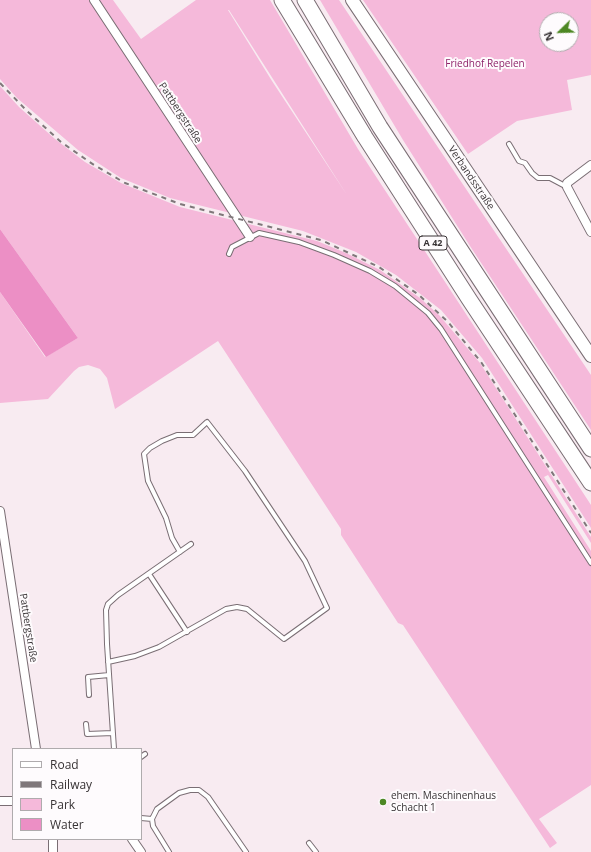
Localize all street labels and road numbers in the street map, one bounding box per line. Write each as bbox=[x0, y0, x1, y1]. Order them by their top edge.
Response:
street label: Pattbergstraße bbox=[156, 80, 204, 146]
street label: Verbandsstraße bbox=[445, 144, 497, 212]
road number: A 42 bbox=[419, 236, 447, 250]
street label: Pattbergstraße bbox=[17, 593, 39, 663]

